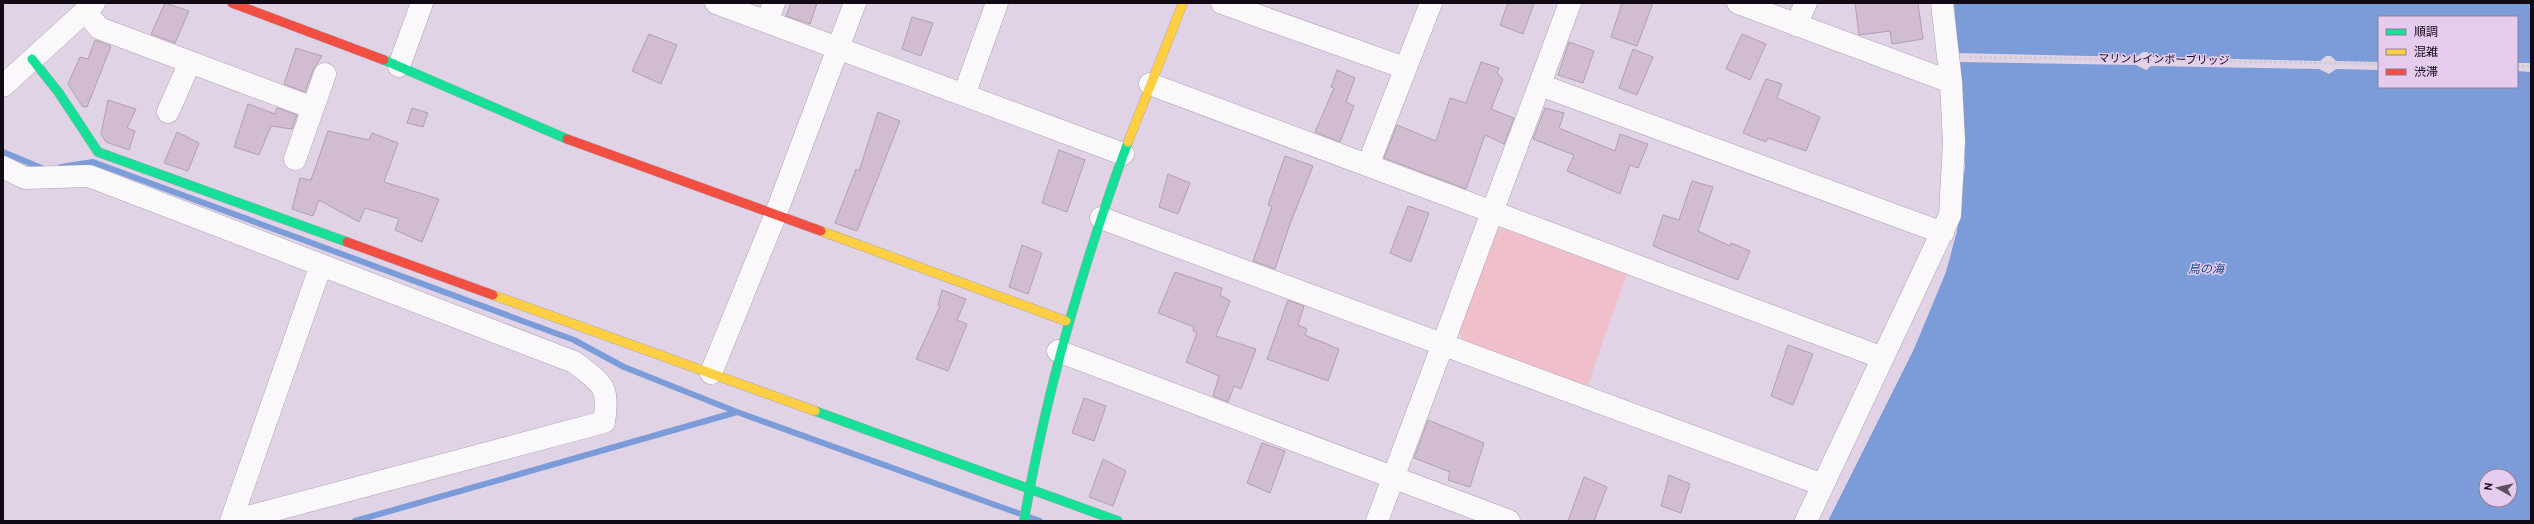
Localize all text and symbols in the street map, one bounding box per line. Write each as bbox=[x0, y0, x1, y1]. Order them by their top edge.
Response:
legend bbox=[2378, 16, 2518, 88]
text: 順調 bbox=[2414, 25, 2438, 41]
text: 混雑 bbox=[2414, 45, 2438, 61]
street label: マリンレインボーブリッジ bbox=[2098, 52, 2230, 68]
text: 渋滞 bbox=[2414, 65, 2438, 81]
water label: 鳥の海 bbox=[2188, 262, 2226, 278]
north arrow bbox=[2478, 468, 2518, 508]
text: N bbox=[2482, 482, 2497, 492]

